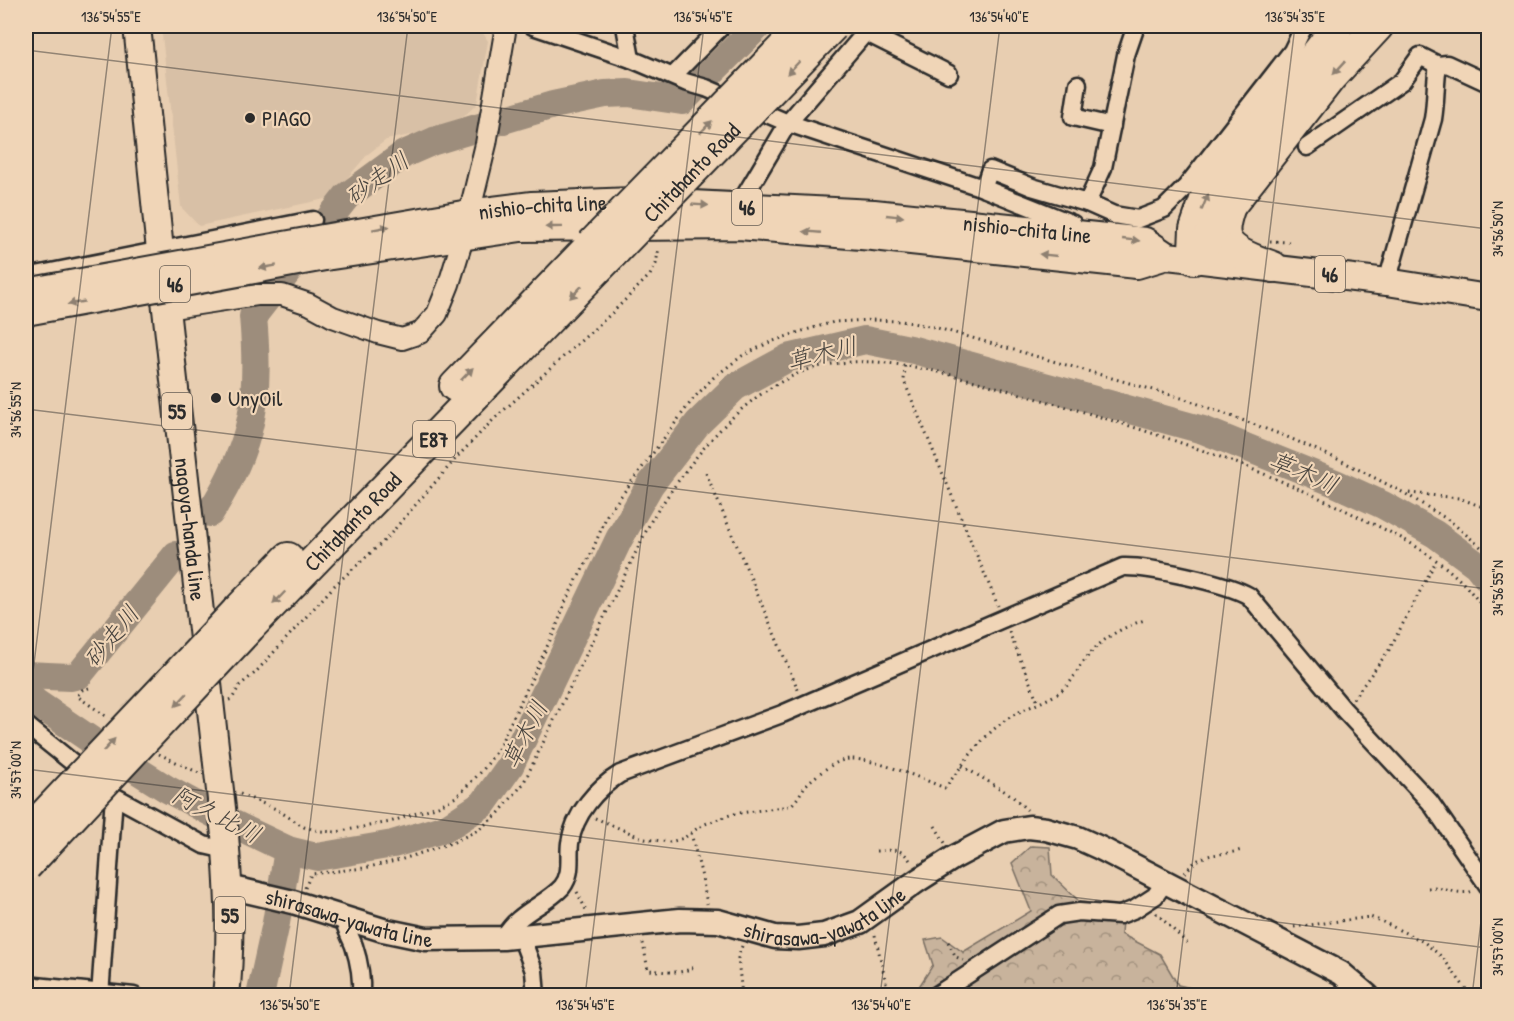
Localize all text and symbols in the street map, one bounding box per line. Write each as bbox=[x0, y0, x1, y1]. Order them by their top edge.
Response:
text: 136°54'55"E bbox=[81, 6, 141, 27]
text: 136°54'50"E bbox=[377, 6, 438, 27]
text: 136°54'45"E bbox=[673, 6, 733, 27]
text: 136°54'40"E bbox=[969, 6, 1029, 27]
text: 136°54'35"E bbox=[1265, 6, 1326, 27]
one-way arrow bbox=[786, 60, 800, 75]
one-way arrow bbox=[1332, 61, 1346, 75]
place label: PIAGO bbox=[262, 103, 311, 133]
marker: PIAGO bbox=[243, 111, 257, 125]
street label: Chitahanto Road bbox=[636, 116, 747, 229]
one-way arrow bbox=[699, 120, 712, 135]
water label: 砂走川 bbox=[338, 144, 416, 212]
street label: nishio-chita line bbox=[476, 187, 608, 227]
road number: 46 bbox=[732, 189, 762, 225]
one-way arrow bbox=[1201, 193, 1210, 211]
one-way arrow bbox=[691, 200, 710, 209]
text: 34°56'50"N bbox=[1487, 201, 1508, 257]
street label: nishio-chita line bbox=[962, 207, 1093, 250]
one-way arrow bbox=[885, 211, 904, 221]
one-way arrow bbox=[544, 222, 563, 232]
one-way arrow bbox=[372, 223, 391, 232]
one-way arrow bbox=[802, 227, 821, 237]
one-way arrow bbox=[1121, 235, 1140, 245]
one-way arrow bbox=[1038, 250, 1057, 260]
road number: 46 bbox=[1315, 256, 1345, 292]
one-way arrow bbox=[258, 263, 277, 272]
road number: 46 bbox=[160, 266, 190, 302]
one-way arrow bbox=[569, 285, 583, 299]
one-way arrow bbox=[66, 298, 85, 307]
water label: 草木川 bbox=[783, 329, 861, 377]
one-way arrow bbox=[459, 368, 473, 382]
text: 34°56'55"N bbox=[5, 382, 26, 438]
place label: UnyOil bbox=[228, 383, 283, 413]
marker: UnyOil bbox=[209, 391, 223, 405]
road number: 55 bbox=[162, 393, 192, 429]
road number: E87 bbox=[413, 421, 455, 457]
water label: 草木川 bbox=[1265, 443, 1343, 501]
street label: nagoya-handa line bbox=[168, 456, 214, 602]
street label: Chitahanto Road bbox=[297, 465, 408, 578]
text: 34°56'55"N bbox=[1487, 560, 1508, 616]
one-way arrow bbox=[272, 590, 286, 605]
water label: 砂走川 bbox=[76, 598, 146, 674]
one-way arrow bbox=[175, 692, 188, 707]
water label: 草木川 bbox=[493, 695, 555, 773]
one-way arrow bbox=[102, 738, 116, 753]
text: 34°57'00"N bbox=[5, 741, 26, 799]
water label: 阿久比川 bbox=[167, 778, 267, 850]
street label: shirasawa-yawata line bbox=[740, 879, 912, 953]
street label: shirasawa-yawata line bbox=[263, 881, 433, 954]
road number: 55 bbox=[215, 897, 245, 933]
text: 34°57'00"N bbox=[1487, 918, 1508, 976]
text: 136°54'50"E bbox=[260, 994, 321, 1015]
text: 136°54'45"E bbox=[555, 994, 615, 1015]
text: 136°54'40"E bbox=[851, 994, 911, 1015]
text: 136°54'35"E bbox=[1147, 994, 1208, 1015]

